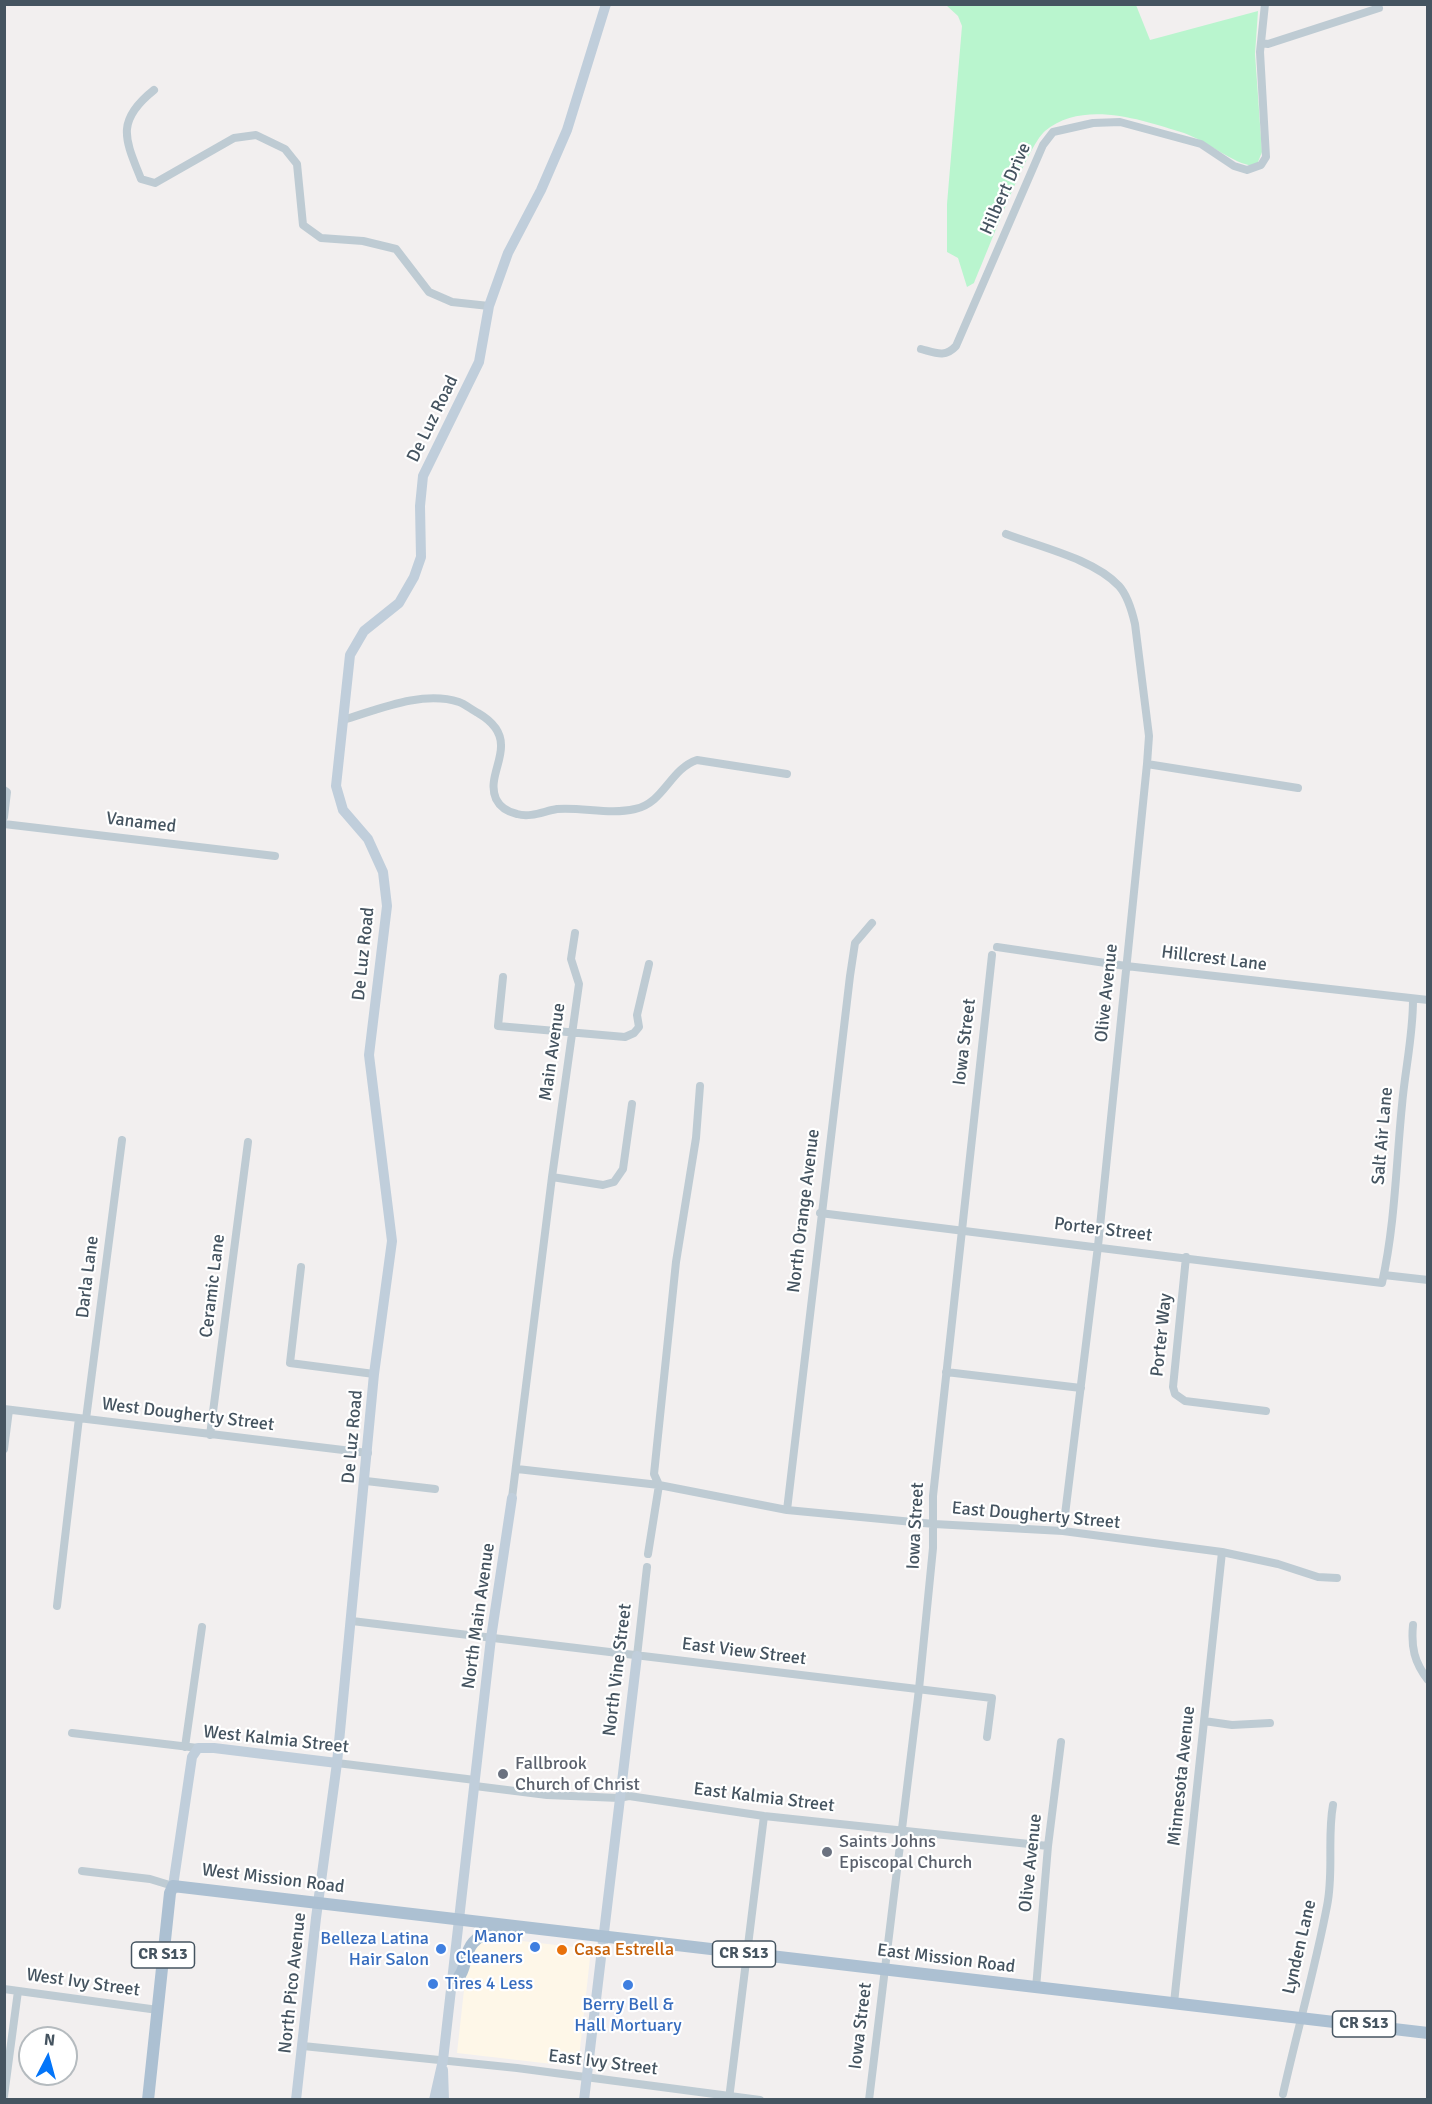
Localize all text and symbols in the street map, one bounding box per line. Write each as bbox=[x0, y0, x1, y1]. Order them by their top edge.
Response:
street label: Hilbert Drive bbox=[976, 140, 1036, 238]
street label: De Luz Road bbox=[403, 372, 463, 466]
street label: Vanamed bbox=[105, 808, 177, 838]
street label: De Luz Road bbox=[348, 906, 380, 1002]
street label: Hillcrest Lane bbox=[1160, 942, 1268, 976]
street label: Olive Avenue bbox=[1091, 943, 1123, 1043]
street label: Iowa Street bbox=[949, 997, 981, 1087]
street label: Main Avenue bbox=[535, 1002, 571, 1102]
street label: Salt Air Lane bbox=[1368, 1086, 1398, 1186]
street label: North Orange Avenue bbox=[783, 1128, 825, 1294]
street label: Porter Street bbox=[1053, 1213, 1153, 1247]
street label: Ceramic Lane bbox=[196, 1233, 230, 1339]
street label: Darla Lane bbox=[72, 1235, 104, 1319]
street label: Porter Way bbox=[1147, 1292, 1177, 1378]
street label: De Luz Road bbox=[338, 1389, 368, 1485]
street label: West Dougherty Street bbox=[101, 1394, 275, 1436]
street label: Iowa Street bbox=[903, 1482, 929, 1570]
street label: East Dougherty Street bbox=[951, 1498, 1121, 1534]
street label: North Main Avenue bbox=[458, 1542, 500, 1690]
street label: North Vine Street bbox=[599, 1602, 637, 1738]
street label: East View Street bbox=[681, 1634, 807, 1670]
street label: Minnesota Avenue bbox=[1164, 1705, 1200, 1847]
street label: West Kalmia Street bbox=[202, 1722, 350, 1758]
place label: Fallbrook Church of Christ bbox=[515, 1753, 640, 1796]
marker: Fallbrook Church of Christ bbox=[496, 1767, 510, 1781]
street label: East Kalmia Street bbox=[692, 1779, 836, 1817]
street label: Olive Avenue bbox=[1015, 1813, 1047, 1913]
place label: Saints Johns Episcopal Church bbox=[839, 1831, 972, 1874]
marker: Saints Johns Episcopal Church bbox=[820, 1845, 834, 1859]
street label: West Mission Road bbox=[200, 1860, 346, 1898]
street label: Lynden Lane bbox=[1279, 1898, 1321, 1996]
street label: North Pico Avenue bbox=[275, 1911, 311, 2055]
place label: Manor Cleaners bbox=[456, 1926, 523, 1968]
place label: Belleza Latina Hair Salon bbox=[320, 1928, 429, 1970]
place label: Casa Estrella bbox=[574, 1939, 674, 1961]
marker: Manor Cleaners bbox=[528, 1940, 542, 1954]
street label: East Mission Road bbox=[876, 1940, 1016, 1978]
road number: CR S13 bbox=[712, 1941, 776, 1967]
road number: CR S13 bbox=[132, 1942, 195, 1968]
marker: Belleza Latina Hair Salon bbox=[434, 1942, 448, 1956]
marker: Casa Estrella bbox=[555, 1943, 569, 1957]
street label: West Ivy Street bbox=[25, 1964, 141, 2002]
place label: Tires 4 Less bbox=[445, 1973, 533, 1995]
marker: Tires 4 Less bbox=[426, 1977, 440, 1991]
marker: Berry Bell & Hall Mortuary bbox=[621, 1978, 635, 1992]
street label: Iowa Street bbox=[845, 1981, 877, 2071]
place label: Berry Bell & Hall Mortuary bbox=[574, 1994, 682, 2036]
road number: CR S13 bbox=[1332, 2011, 1396, 2037]
north arrow bbox=[18, 2026, 78, 2086]
text: N bbox=[43, 2030, 56, 2051]
street label: East Ivy Street bbox=[547, 2046, 659, 2080]

